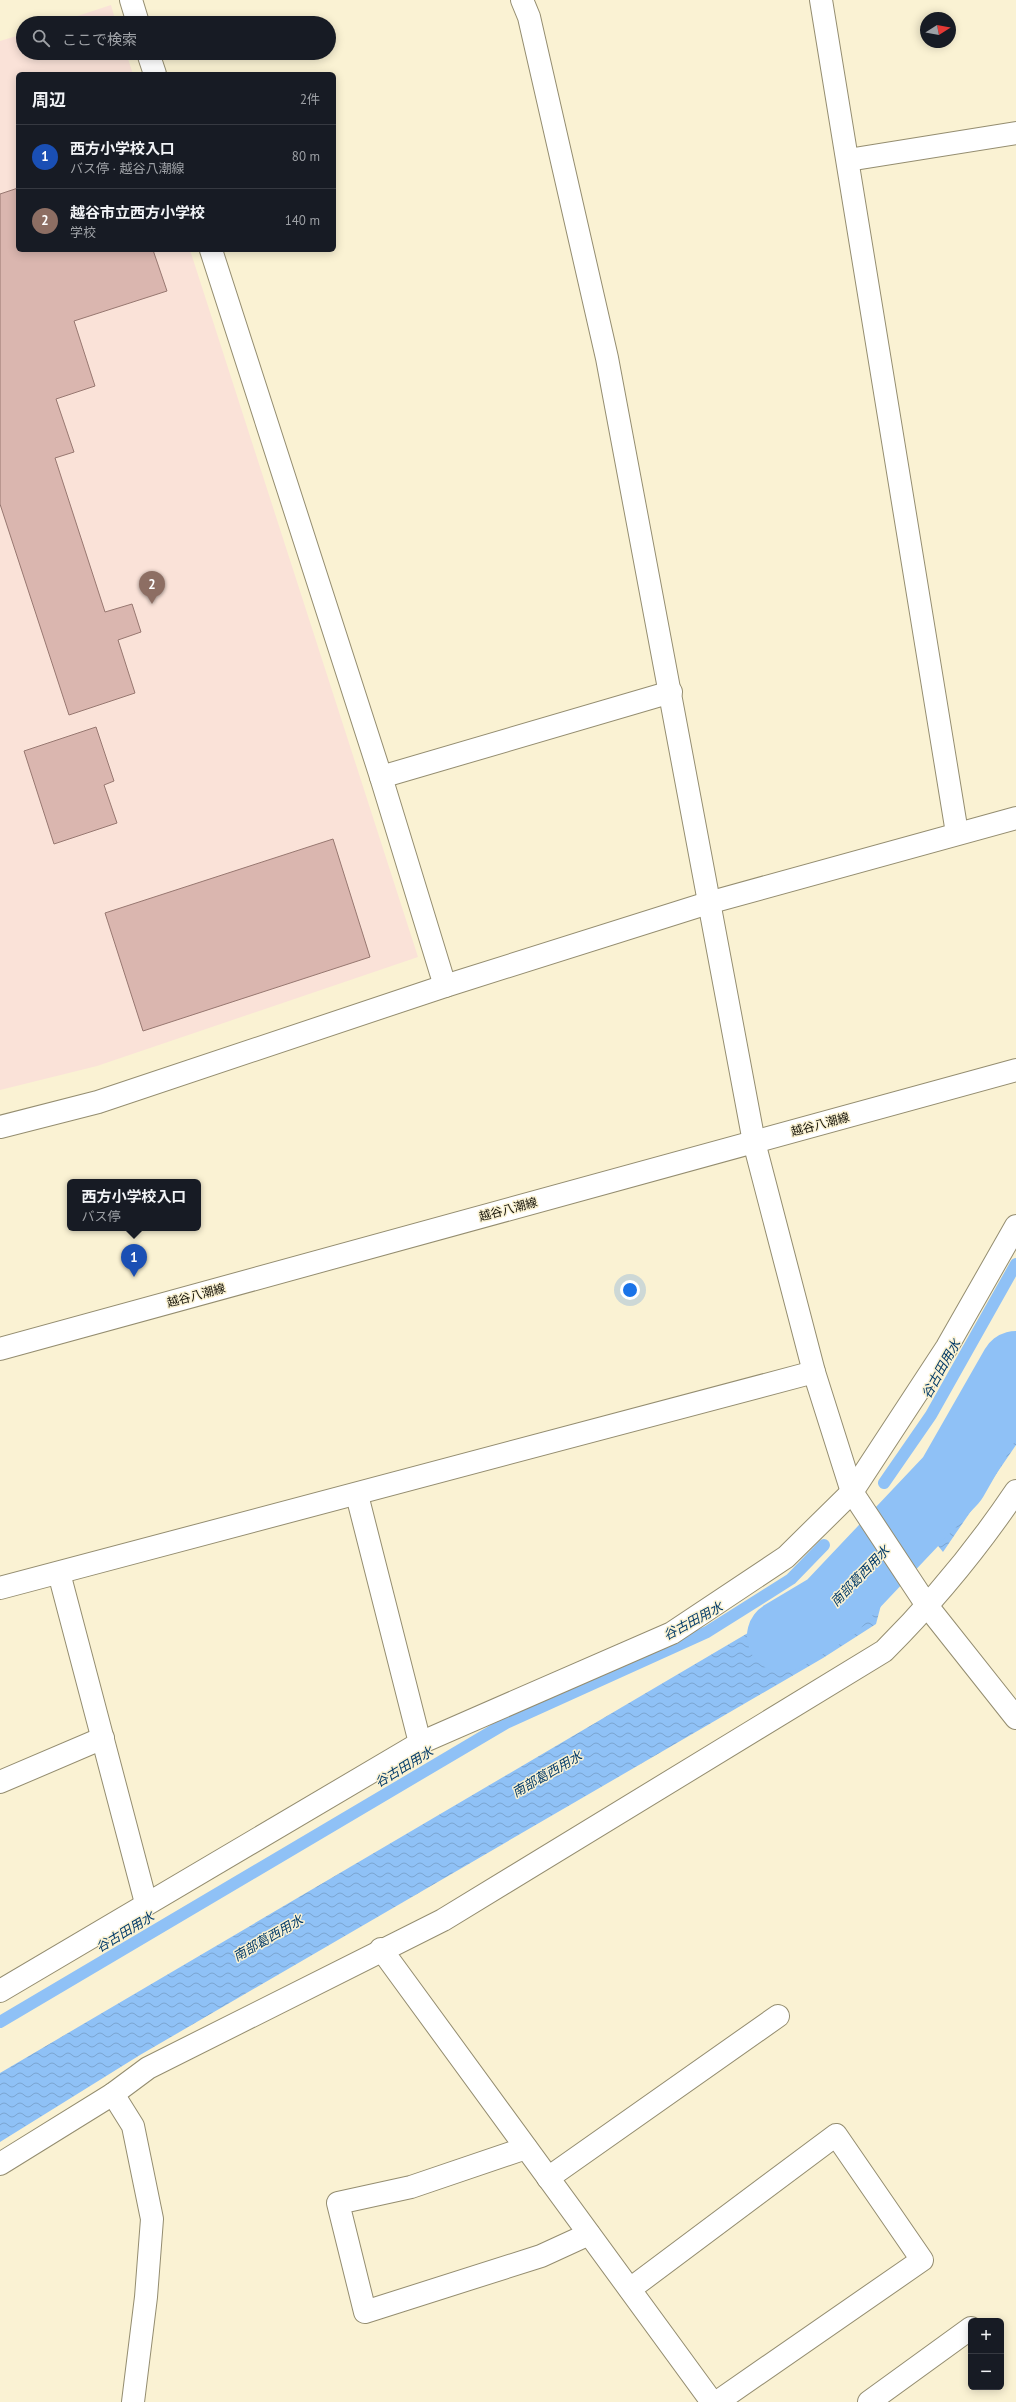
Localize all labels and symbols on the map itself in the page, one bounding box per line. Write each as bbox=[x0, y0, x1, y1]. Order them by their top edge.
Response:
north arrow bbox=[920, 12, 956, 48]
pin: 2 bbox=[139, 571, 165, 604]
street label: 越谷八潮線 bbox=[789, 1109, 851, 1139]
street label: 越谷八潮線 bbox=[477, 1194, 539, 1224]
pin: 1 bbox=[121, 1244, 147, 1277]
street label: 越谷八潮線 bbox=[165, 1280, 227, 1310]
your location bbox=[620, 1280, 640, 1300]
water label: 谷古田用水 bbox=[918, 1335, 965, 1402]
water label: 南部葛西用水 bbox=[827, 1541, 895, 1610]
water label: 谷古田用水 bbox=[660, 1597, 727, 1644]
water label: 谷古田用水 bbox=[372, 1742, 438, 1791]
water label: 南部葛西用水 bbox=[509, 1746, 587, 1801]
water label: 谷古田用水 bbox=[93, 1907, 159, 1956]
water label: 南部葛西用水 bbox=[230, 1910, 308, 1965]

